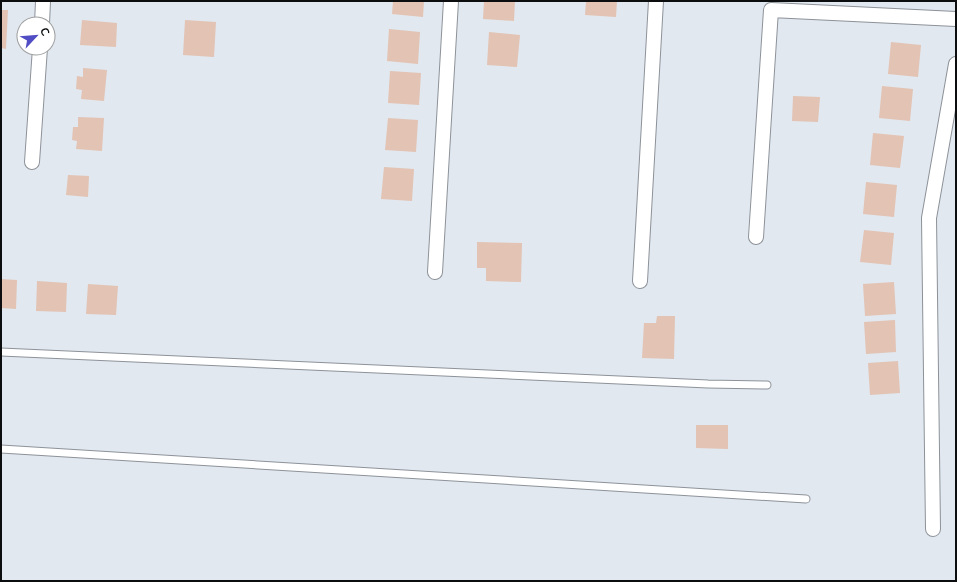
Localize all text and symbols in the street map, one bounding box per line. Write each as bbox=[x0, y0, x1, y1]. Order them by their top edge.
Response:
north arrow bbox=[16, 16, 56, 56]
text: С bbox=[38, 25, 53, 38]

